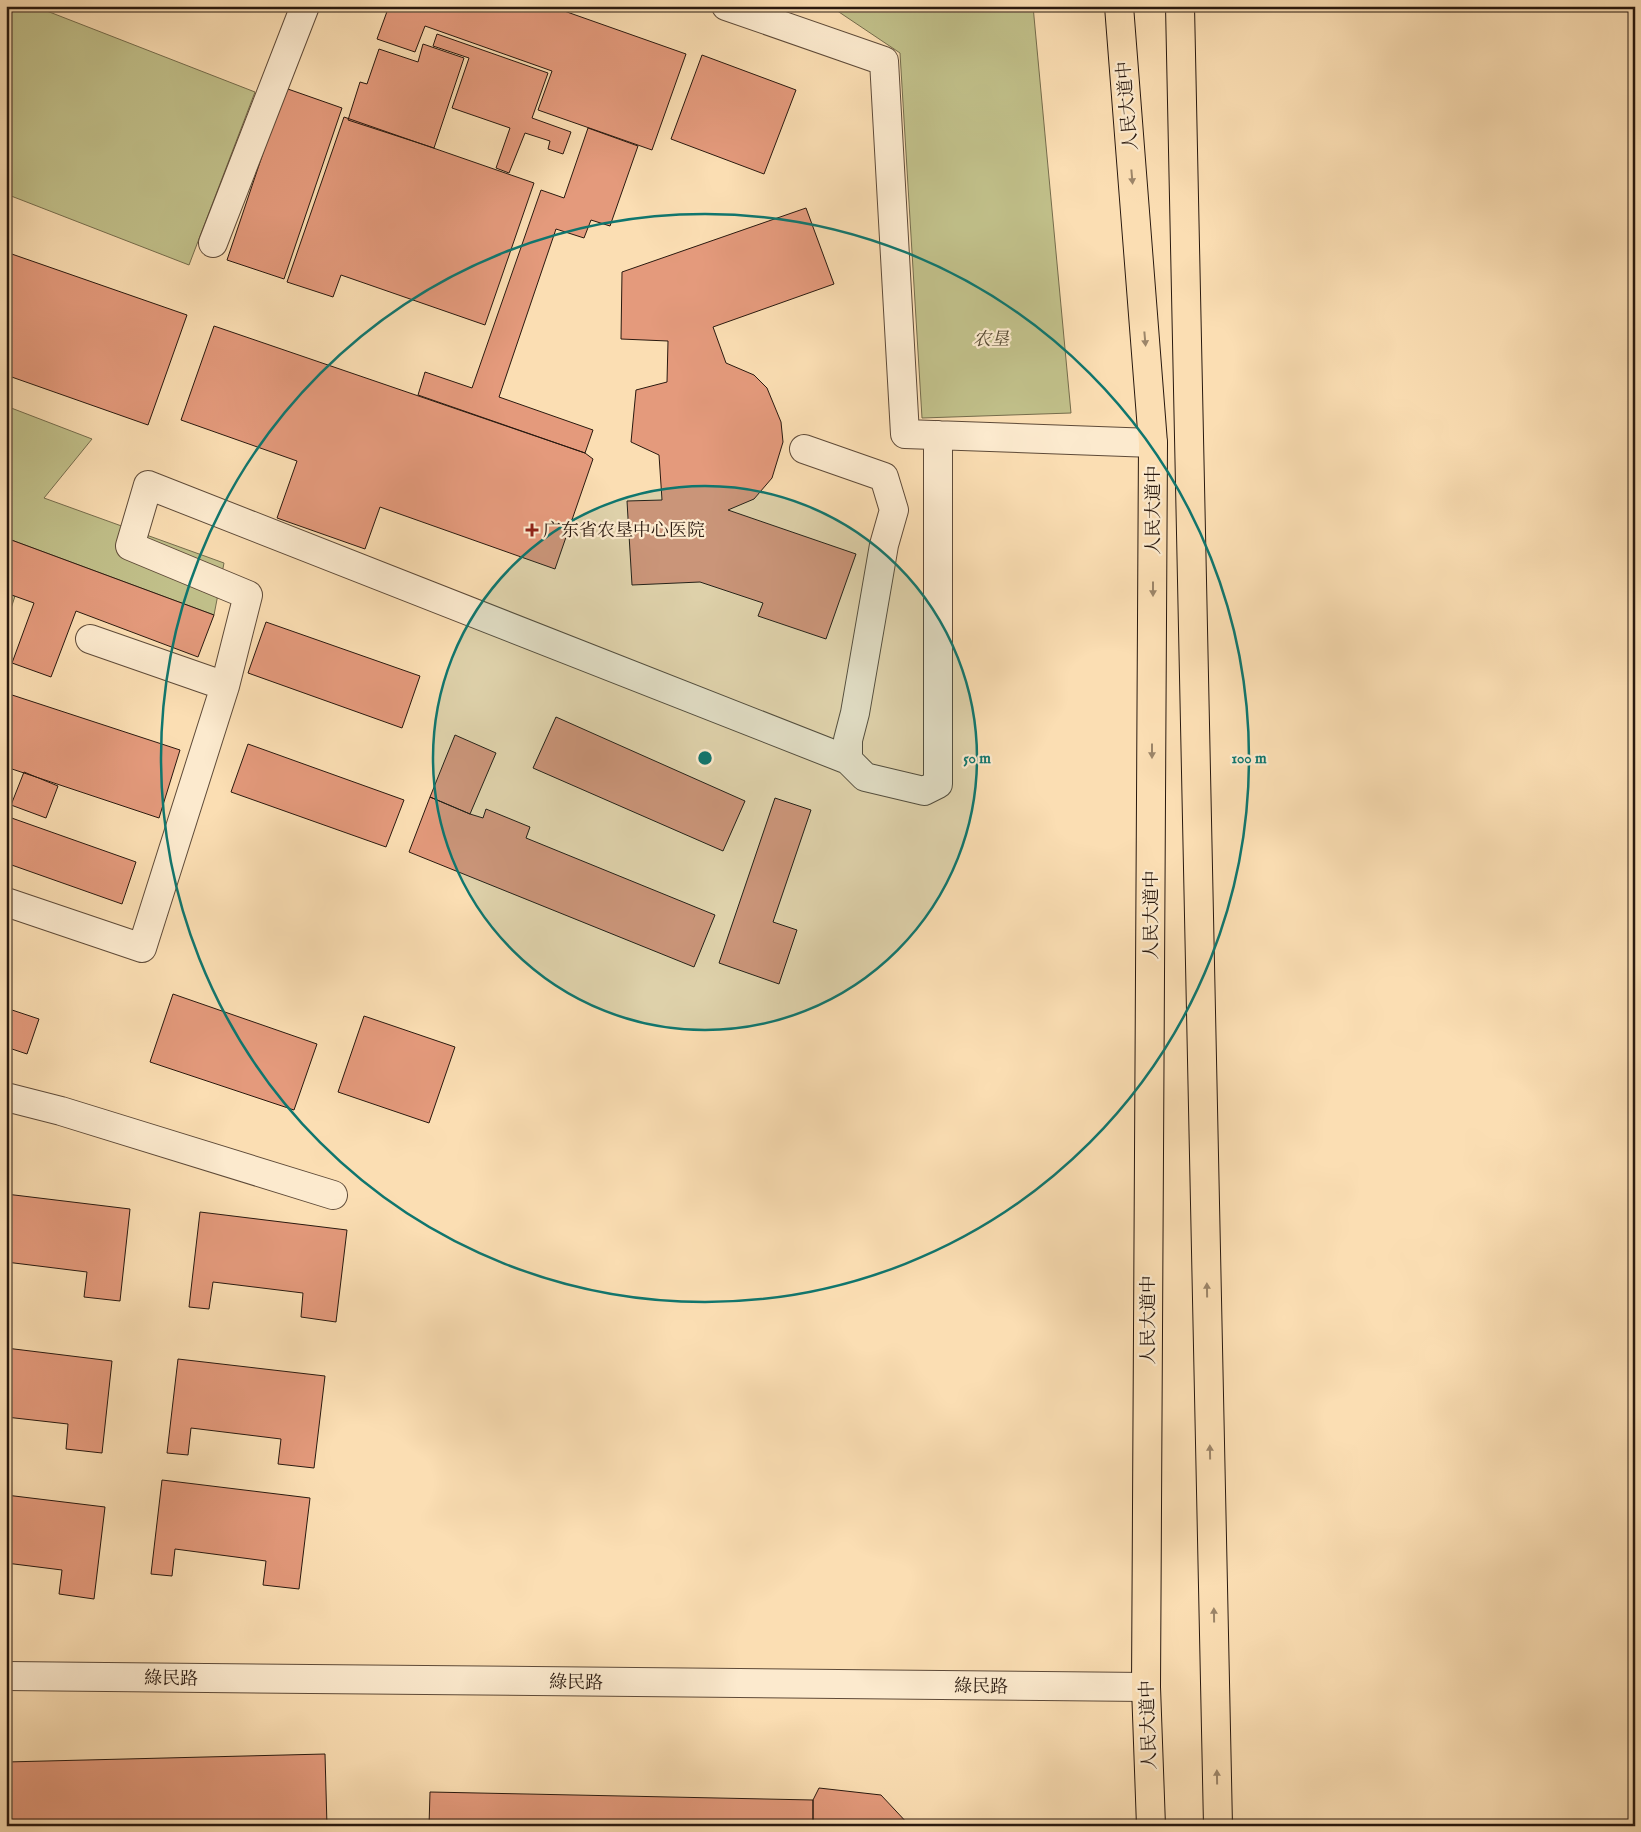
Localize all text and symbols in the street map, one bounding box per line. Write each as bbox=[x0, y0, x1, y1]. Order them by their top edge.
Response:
street label: 人民大道中 bbox=[1113, 60, 1144, 152]
one-way arrow bbox=[1129, 169, 1137, 185]
park label: 农垦 bbox=[973, 329, 1010, 352]
one-way arrow bbox=[1141, 331, 1149, 347]
street label: 人民大道中 bbox=[1143, 465, 1166, 555]
place label: 广东省农垦中心医院 bbox=[543, 520, 705, 543]
marker: 广东省农垦中心医院 bbox=[525, 523, 539, 537]
one-way arrow bbox=[1148, 581, 1156, 597]
one-way arrow bbox=[1147, 743, 1155, 759]
centre of rings bbox=[696, 749, 714, 767]
text: 50 m bbox=[963, 749, 991, 768]
text: 100 m bbox=[1231, 749, 1267, 768]
street label: 人民大道中 bbox=[1141, 870, 1164, 960]
street label: 人民大道中 bbox=[1138, 1275, 1161, 1365]
one-way arrow bbox=[1203, 1281, 1211, 1297]
one-way arrow bbox=[1206, 1444, 1214, 1460]
one-way arrow bbox=[1210, 1606, 1218, 1622]
street label: 綠民路 bbox=[144, 1668, 198, 1691]
street label: 綠民路 bbox=[549, 1672, 603, 1695]
street label: 綠民路 bbox=[954, 1676, 1008, 1699]
street label: 人民大道中 bbox=[1136, 1680, 1163, 1770]
one-way arrow bbox=[1213, 1769, 1221, 1785]

